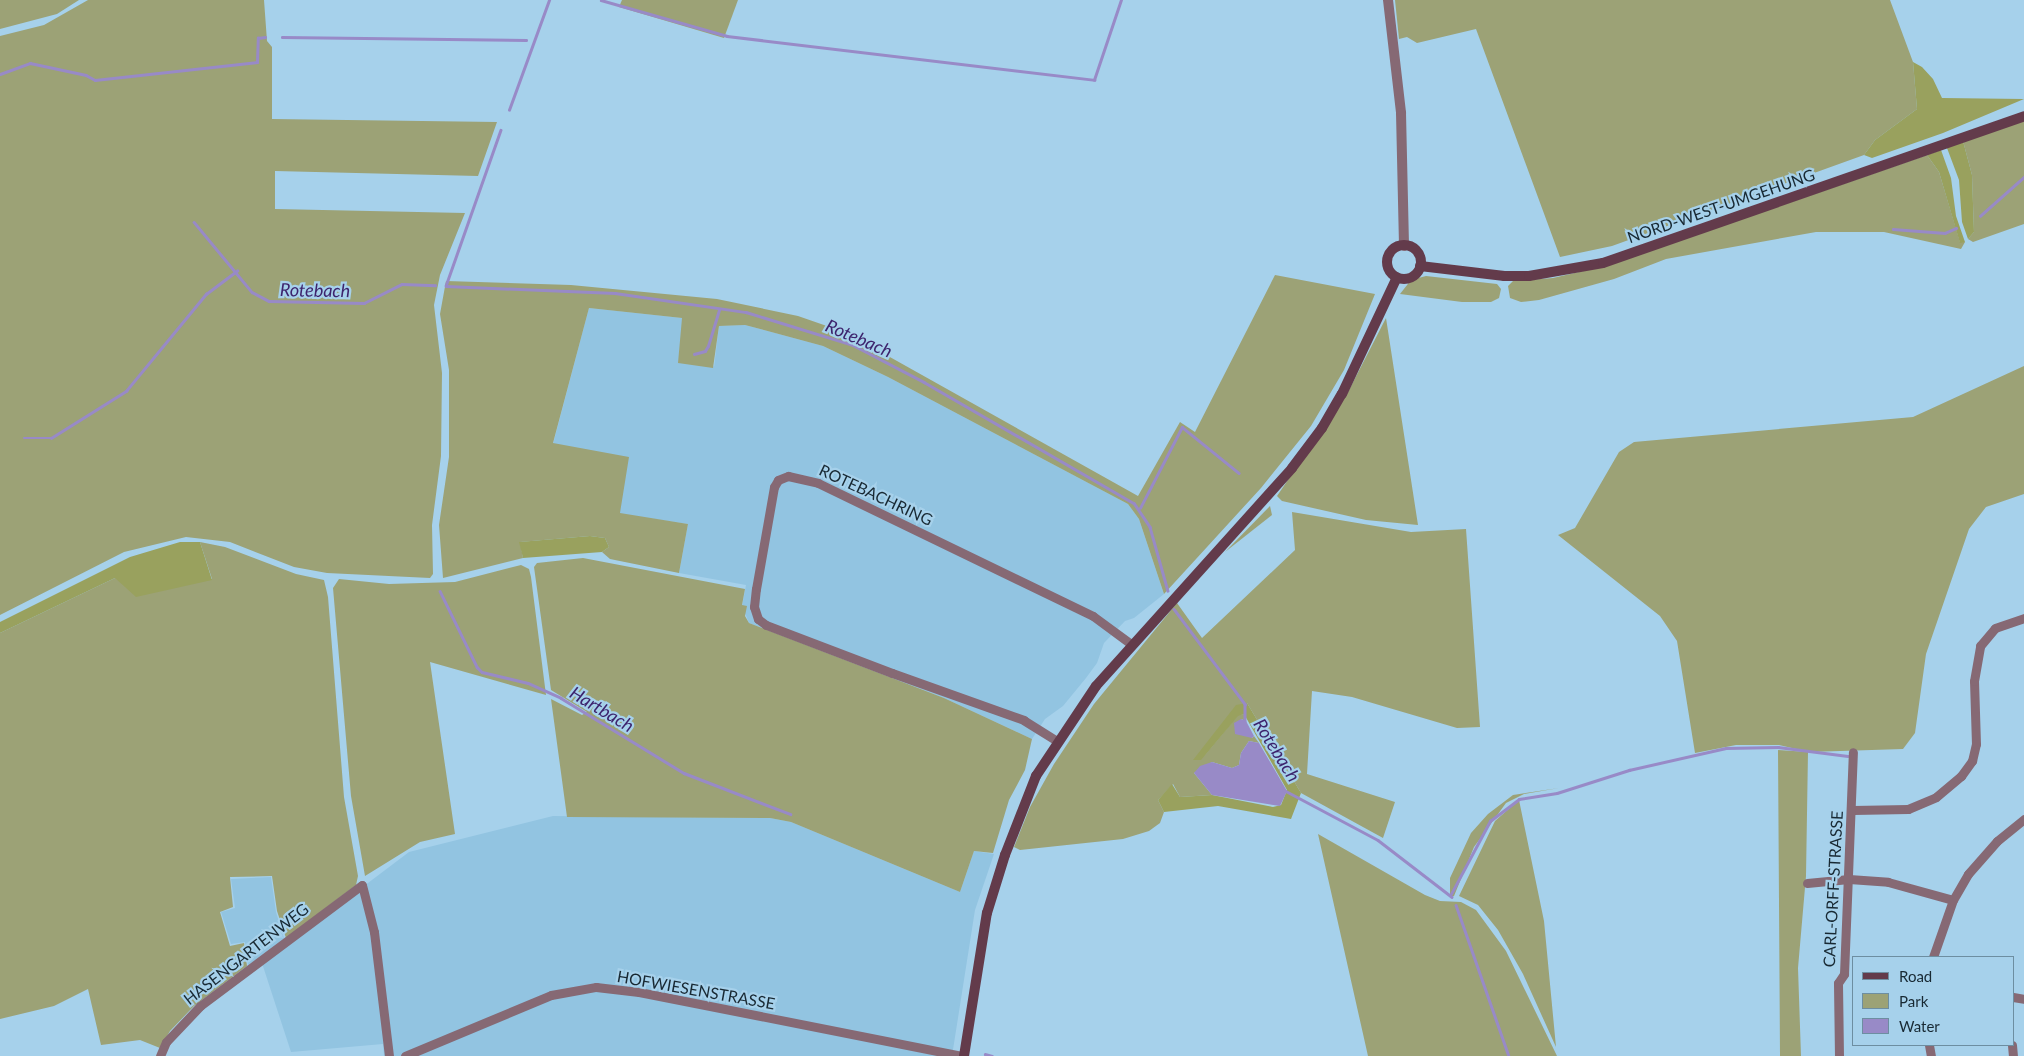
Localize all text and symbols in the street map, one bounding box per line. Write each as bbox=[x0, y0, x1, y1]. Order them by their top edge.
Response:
street label: NORD-WEST-UMGEHUNG bbox=[1625, 165, 1817, 247]
water label: Rotebach bbox=[280, 279, 350, 301]
water label: Rotebach bbox=[822, 314, 896, 362]
street label: ROTEBACHRING bbox=[816, 460, 936, 530]
water label: Hartbach bbox=[566, 682, 638, 736]
water label: Rotebach bbox=[1249, 714, 1305, 786]
street label: CARL-ORFF-STRASSE bbox=[1819, 810, 1847, 968]
street label: HASENGARTENWEG bbox=[180, 899, 312, 1009]
legend bbox=[1852, 956, 2014, 1046]
street label: HOFWIESENSTRASSE bbox=[616, 967, 776, 1013]
text: Road bbox=[1899, 967, 1932, 985]
text: Park bbox=[1899, 992, 1928, 1010]
text: Water bbox=[1899, 1017, 1940, 1035]

